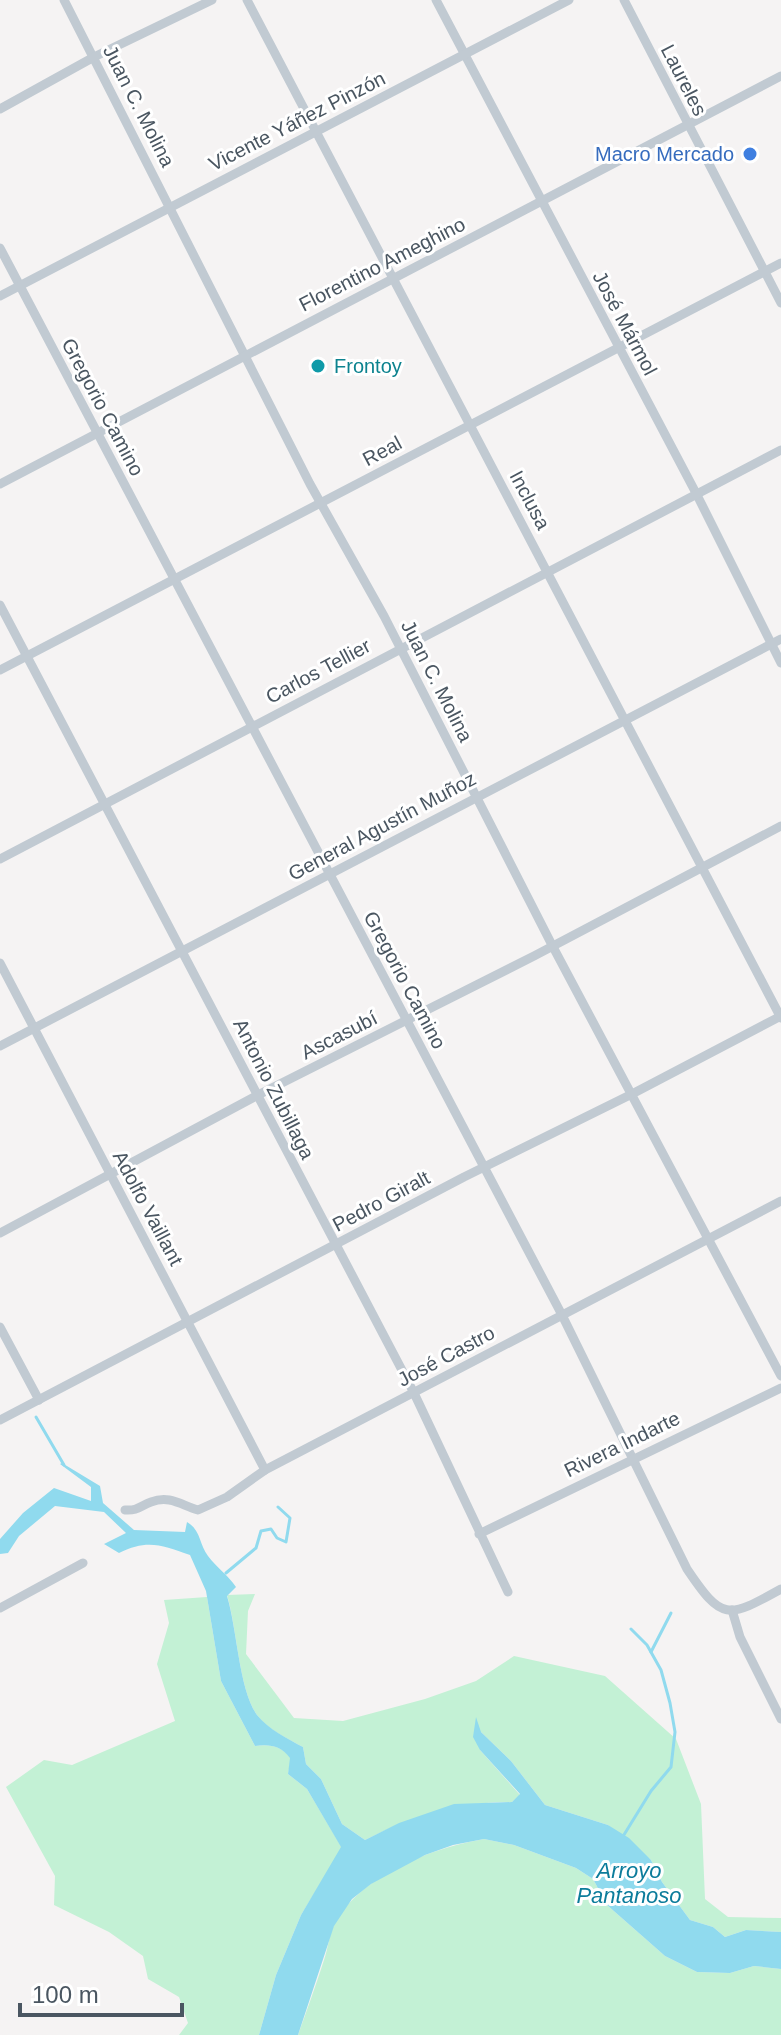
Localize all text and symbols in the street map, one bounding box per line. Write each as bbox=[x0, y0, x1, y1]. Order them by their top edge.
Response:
street label: Laureles bbox=[657, 41, 711, 119]
street label: Juan C. Molina bbox=[99, 42, 179, 171]
street label: Vicente Yáñez Pinzón bbox=[205, 67, 389, 175]
place label: Macro Mercado bbox=[595, 143, 734, 165]
marker: Macro Mercado bbox=[741, 145, 759, 163]
street label: Florentino Ameghino bbox=[295, 213, 469, 315]
street label: José Mármol bbox=[588, 267, 662, 379]
street label: Gregorio Camino bbox=[58, 335, 148, 479]
place label: Frontoy bbox=[334, 355, 402, 377]
marker: Frontoy bbox=[309, 357, 327, 375]
street label: Real bbox=[359, 432, 405, 470]
street label: Inclusa bbox=[505, 467, 555, 534]
street label: Juan C. Molina bbox=[397, 617, 477, 746]
street label: Carlos Tellier bbox=[262, 634, 374, 708]
street label: General Agustín Muñoz bbox=[285, 767, 479, 885]
street label: Gregorio Camino bbox=[360, 908, 450, 1052]
street label: Ascasubí bbox=[297, 1006, 381, 1063]
street label: Antonio Zubillaga bbox=[229, 1015, 319, 1164]
street label: Adolfo Vaillant bbox=[109, 1147, 188, 1269]
street label: Pedro Giralt bbox=[329, 1166, 434, 1236]
street label: José Castro bbox=[394, 1321, 498, 1391]
street label: Rivera Indarte bbox=[561, 1407, 683, 1481]
water label: Arroyo Pantanoso bbox=[576, 1858, 682, 1908]
scale bar bbox=[20, 1967, 182, 2017]
text: 100 m bbox=[32, 1981, 99, 2008]

